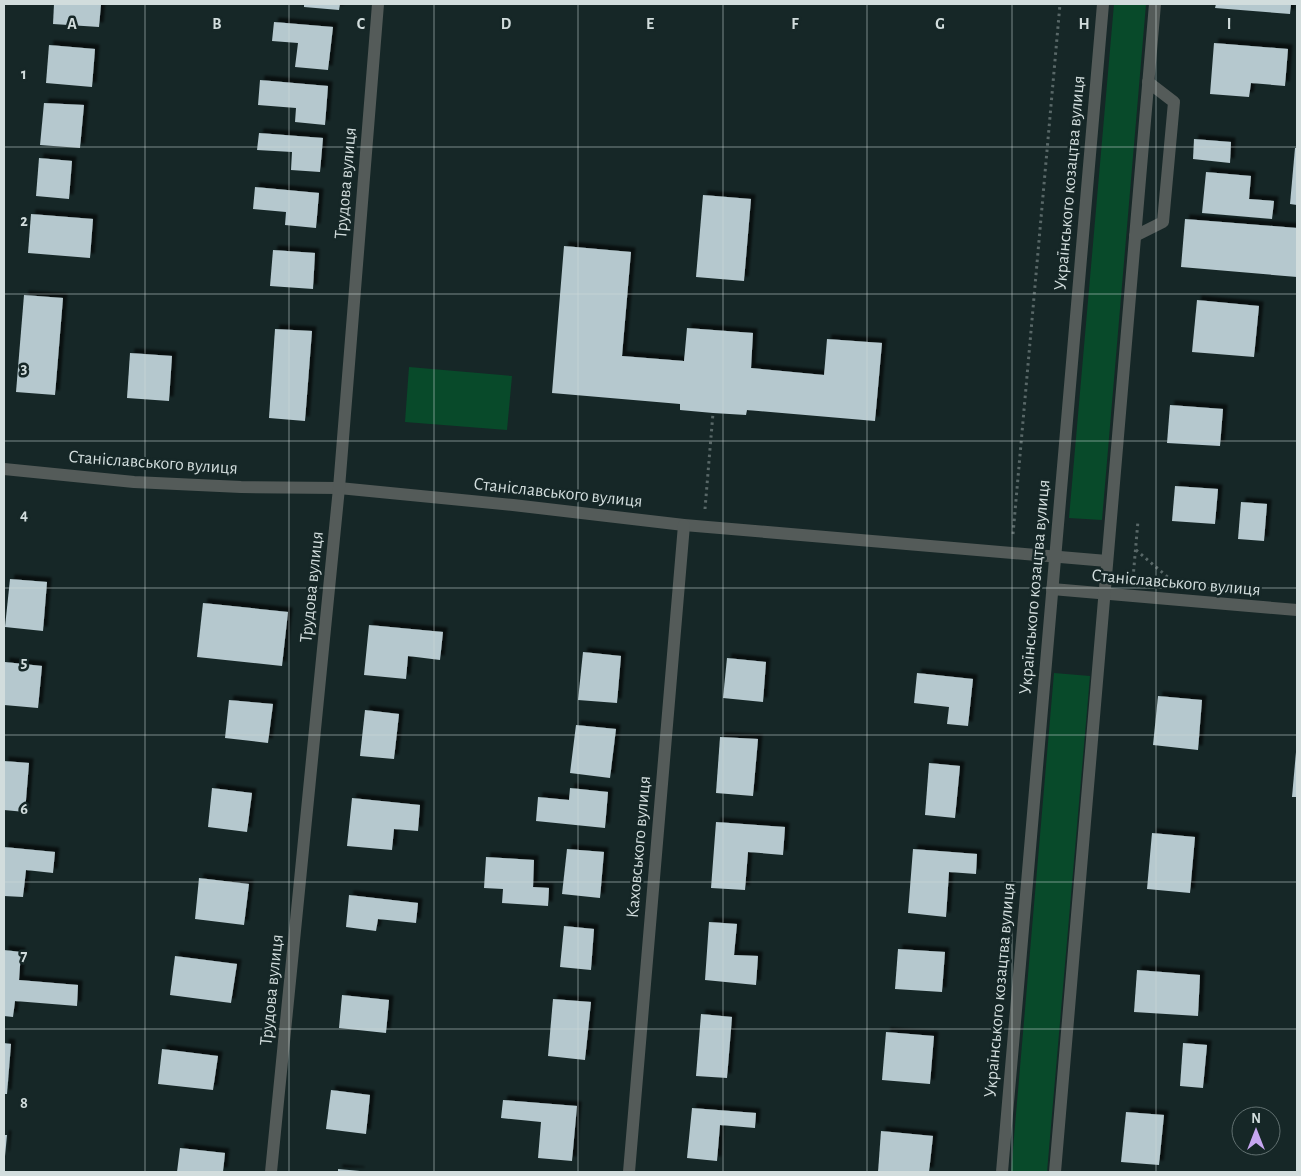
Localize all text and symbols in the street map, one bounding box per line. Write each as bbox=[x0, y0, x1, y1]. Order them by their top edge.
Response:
text: A bbox=[67, 16, 77, 32]
text: B bbox=[212, 16, 222, 32]
text: C bbox=[357, 16, 366, 32]
text: D bbox=[501, 16, 512, 32]
text: E bbox=[646, 16, 654, 32]
text: F bbox=[791, 16, 799, 32]
text: G bbox=[935, 16, 945, 32]
text: H bbox=[1078, 16, 1090, 32]
text: I bbox=[1227, 16, 1231, 32]
text: 1 bbox=[21, 66, 27, 82]
street label: Українського козацтва вулиця bbox=[1052, 75, 1088, 291]
street label: Трудова вулиця bbox=[332, 127, 360, 239]
text: 2 bbox=[20, 213, 28, 229]
text: 3 bbox=[21, 360, 28, 376]
street label: Станіславського вулиця bbox=[68, 448, 238, 478]
street label: Станіславського вулиця bbox=[473, 475, 643, 511]
street label: Українського козацтва вулиця bbox=[1017, 479, 1053, 695]
text: 4 bbox=[20, 507, 28, 523]
street label: Трудова вулиця bbox=[297, 530, 327, 644]
street label: Станіславського вулиця bbox=[1091, 567, 1261, 599]
text: 5 bbox=[21, 654, 28, 670]
street label: Каховського вулиця bbox=[624, 775, 654, 919]
text: 6 bbox=[20, 801, 28, 817]
street label: Українського козацтва вулиця bbox=[982, 882, 1018, 1098]
street label: Трудова вулиця bbox=[257, 933, 287, 1047]
text: 7 bbox=[21, 948, 28, 964]
text: 8 bbox=[20, 1095, 28, 1111]
north arrow bbox=[1231, 1106, 1281, 1156]
text: N bbox=[1251, 1112, 1261, 1126]

